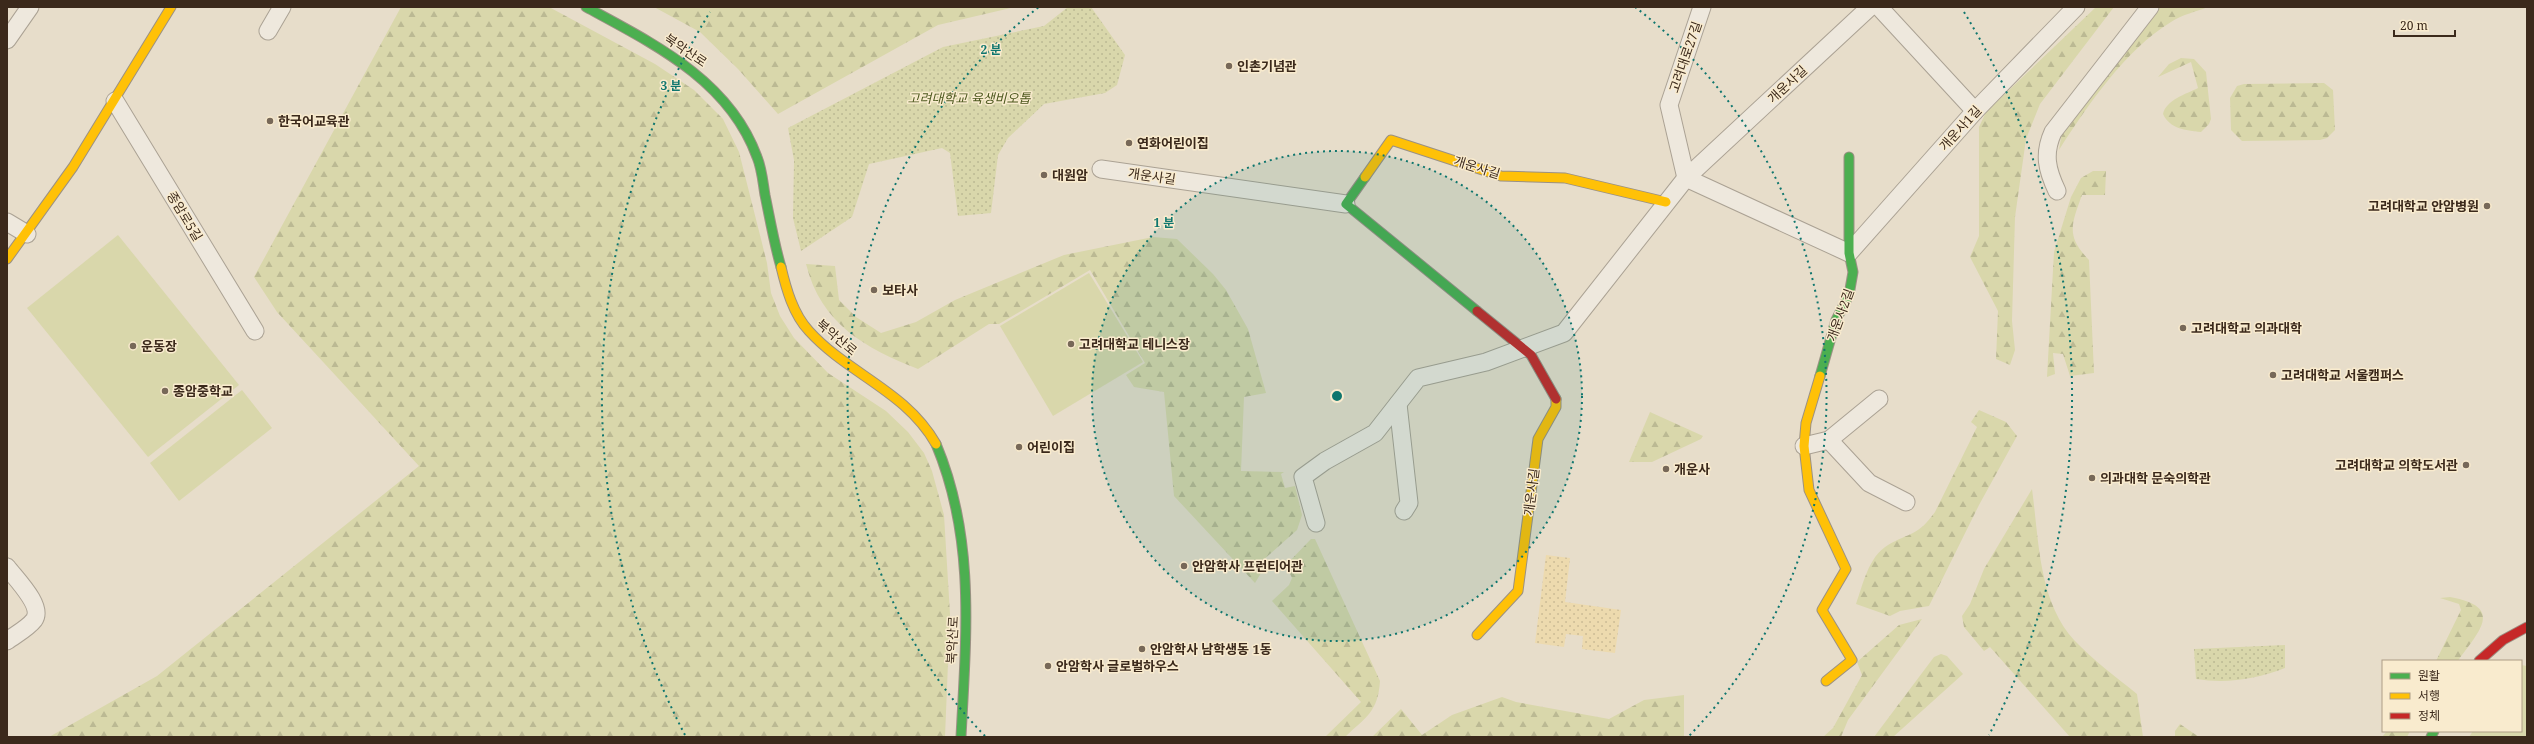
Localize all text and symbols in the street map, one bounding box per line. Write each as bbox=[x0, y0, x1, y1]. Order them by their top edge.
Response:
scale bar bbox=[2394, 12, 2455, 38]
text: 20 m bbox=[2400, 17, 2428, 34]
street label: 고려대로27길 bbox=[1664, 19, 1706, 95]
street label: 북악산로 bbox=[661, 29, 711, 71]
text: 2 분 bbox=[981, 41, 1001, 58]
place label: 인촌기념관 bbox=[1237, 57, 1297, 75]
marker: 인촌기념관 bbox=[1224, 61, 1234, 71]
street label: 개운사길 bbox=[1763, 61, 1811, 107]
text: 3 분 bbox=[661, 77, 681, 94]
park label: 고려대학교 육생비오톱 bbox=[908, 89, 1032, 107]
street label: 개운사1길 bbox=[1935, 102, 1985, 154]
place label: 한국어교육관 bbox=[278, 112, 350, 130]
marker: 한국어교육관 bbox=[265, 116, 275, 126]
place label: 연화어린이집 bbox=[1137, 134, 1209, 152]
marker: 연화어린이집 bbox=[1124, 138, 1134, 148]
street label: 개운사길 bbox=[1451, 151, 1503, 183]
street label: 개운사길 bbox=[1127, 164, 1177, 188]
place label: 대원암 bbox=[1052, 166, 1088, 184]
marker: 대원암 bbox=[1039, 170, 1049, 180]
street label: 종암로5길 bbox=[163, 188, 207, 244]
place label: 고려대학교 안암병원 bbox=[2368, 197, 2479, 215]
marker: 고려대학교 안암병원 bbox=[2482, 201, 2492, 211]
text: 1 분 bbox=[1154, 214, 1174, 231]
place label: 보타사 bbox=[882, 281, 918, 299]
marker: 보타사 bbox=[869, 285, 879, 295]
street label: 개운사2길 bbox=[1822, 286, 1858, 344]
street label: 북악산로 bbox=[813, 315, 861, 359]
place label: 고려대학교 의과대학 bbox=[2191, 319, 2302, 337]
marker: 고려대학교 의과대학 bbox=[2178, 323, 2188, 333]
place label: 고려대학교 테니스장 bbox=[1079, 335, 1190, 353]
place label: 운동장 bbox=[141, 337, 177, 355]
marker: 고려대학교 테니스장 bbox=[1066, 339, 1076, 349]
marker: 운동장 bbox=[128, 341, 138, 351]
place label: 고려대학교 서울캠퍼스 bbox=[2281, 366, 2404, 384]
marker: 고려대학교 서울캠퍼스 bbox=[2268, 370, 2278, 380]
place label: 종암중학교 bbox=[173, 382, 233, 400]
marker: 종암중학교 bbox=[160, 386, 170, 396]
centre of rings bbox=[1330, 389, 1344, 403]
place label: 어린이집 bbox=[1027, 438, 1075, 456]
marker: 어린이집 bbox=[1014, 442, 1024, 452]
place label: 고려대학교 의학도서관 bbox=[2335, 456, 2458, 474]
place label: 개운사 bbox=[1674, 460, 1710, 478]
marker: 고려대학교 의학도서관 bbox=[2461, 460, 2471, 470]
marker: 개운사 bbox=[1661, 464, 1671, 474]
street label: 개운사길 bbox=[1519, 467, 1543, 517]
place label: 의과대학 문숙의학관 bbox=[2100, 469, 2211, 487]
marker: 의과대학 문숙의학관 bbox=[2087, 473, 2097, 483]
place label: 안암학사 프런티어관 bbox=[1192, 557, 1303, 575]
marker: 안암학사 프런티어관 bbox=[1179, 561, 1189, 571]
street label: 북악산로 bbox=[942, 616, 962, 664]
place label: 안암학사 남학생동 1동 bbox=[1150, 640, 1272, 658]
marker: 안암학사 남학생동 1동 bbox=[1137, 644, 1147, 654]
place label: 안암학사 글로벌하우스 bbox=[1056, 657, 1179, 675]
legend bbox=[2382, 660, 2522, 732]
marker: 안암학사 글로벌하우스 bbox=[1043, 661, 1053, 671]
text: 원활 bbox=[2418, 667, 2440, 684]
text: 서행 bbox=[2418, 687, 2440, 704]
text: 정체 bbox=[2418, 707, 2440, 724]

